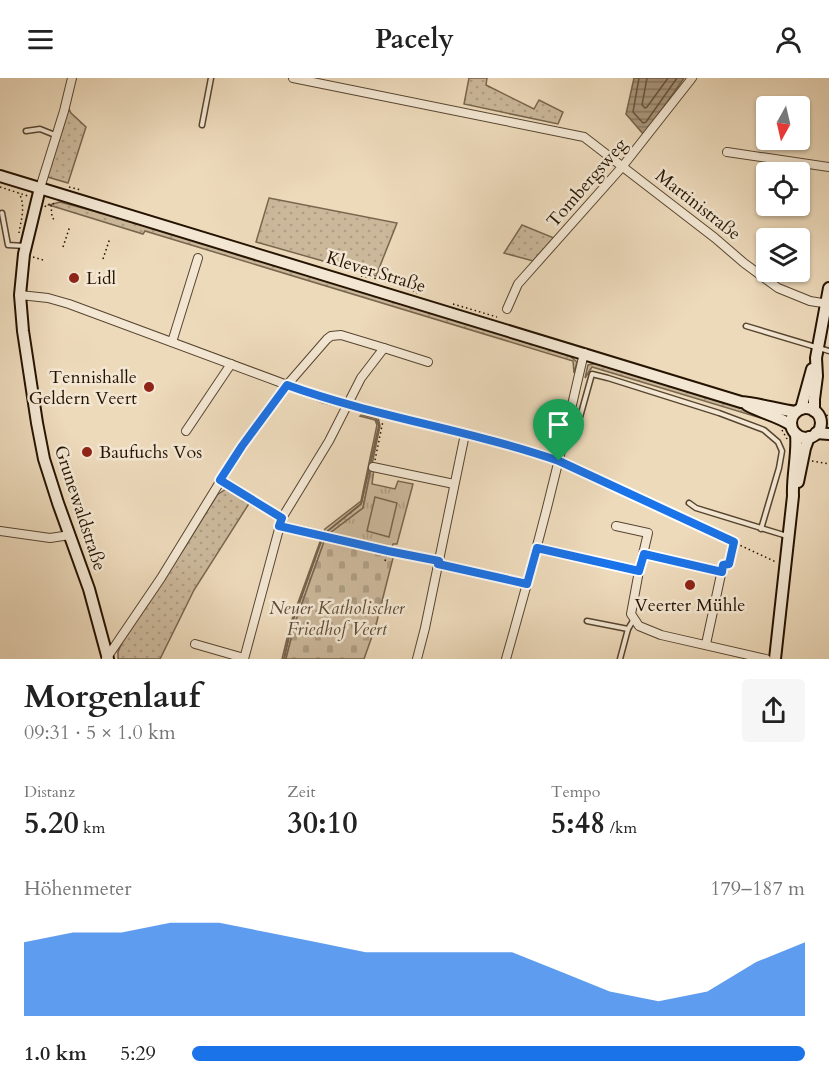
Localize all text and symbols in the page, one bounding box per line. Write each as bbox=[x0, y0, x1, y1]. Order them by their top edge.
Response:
text: Pacely bbox=[375, 21, 454, 58]
icon: menu bbox=[24, 23, 57, 56]
icon: person bbox=[772, 23, 805, 56]
north arrow bbox=[756, 96, 810, 150]
map controls bbox=[756, 96, 810, 282]
street label: Tombergsweg bbox=[541, 132, 634, 233]
button: locate bbox=[756, 162, 810, 216]
street label: Martinistraße bbox=[650, 164, 746, 246]
button: layers bbox=[756, 228, 810, 282]
street label: Klever Straße bbox=[323, 245, 429, 299]
place label: Lidl bbox=[86, 266, 117, 291]
marker: Lidl bbox=[67, 271, 81, 285]
place label: Tennishalle Geldern Veert bbox=[29, 365, 137, 411]
marker: Tennishalle Geldern Veert bbox=[142, 380, 156, 394]
pin bbox=[533, 399, 584, 461]
icon: arrive bbox=[542, 408, 575, 441]
place label: Baufuchs Vos bbox=[99, 440, 202, 465]
street label: Grunewaldstraße bbox=[48, 442, 112, 574]
marker: Baufuchs Vos bbox=[80, 445, 94, 459]
marker: Veerter Mühle bbox=[683, 578, 697, 592]
place label: Veerter Mühle bbox=[635, 593, 745, 618]
park label: Neuer Katholischer Friedhof Veert bbox=[269, 596, 406, 642]
text: Morgenlauf bbox=[24, 674, 200, 719]
button: share bbox=[742, 679, 805, 742]
text: 09:31 · 5 × 1.0 km bbox=[24, 719, 176, 746]
text: Distanz bbox=[24, 781, 75, 803]
text: Zeit bbox=[287, 781, 316, 803]
text: Tempo bbox=[551, 781, 600, 803]
text: 5.20 bbox=[24, 803, 79, 844]
text: 30:10 bbox=[287, 803, 358, 844]
text: 5:48 bbox=[551, 803, 605, 844]
text: km bbox=[79, 817, 105, 839]
text: /km bbox=[605, 817, 637, 839]
text: Höhenmeter bbox=[24, 875, 132, 902]
text: 179–187 m bbox=[710, 875, 805, 902]
text: 1.0 km bbox=[24, 1040, 87, 1067]
text: 5:29 bbox=[120, 1040, 156, 1067]

